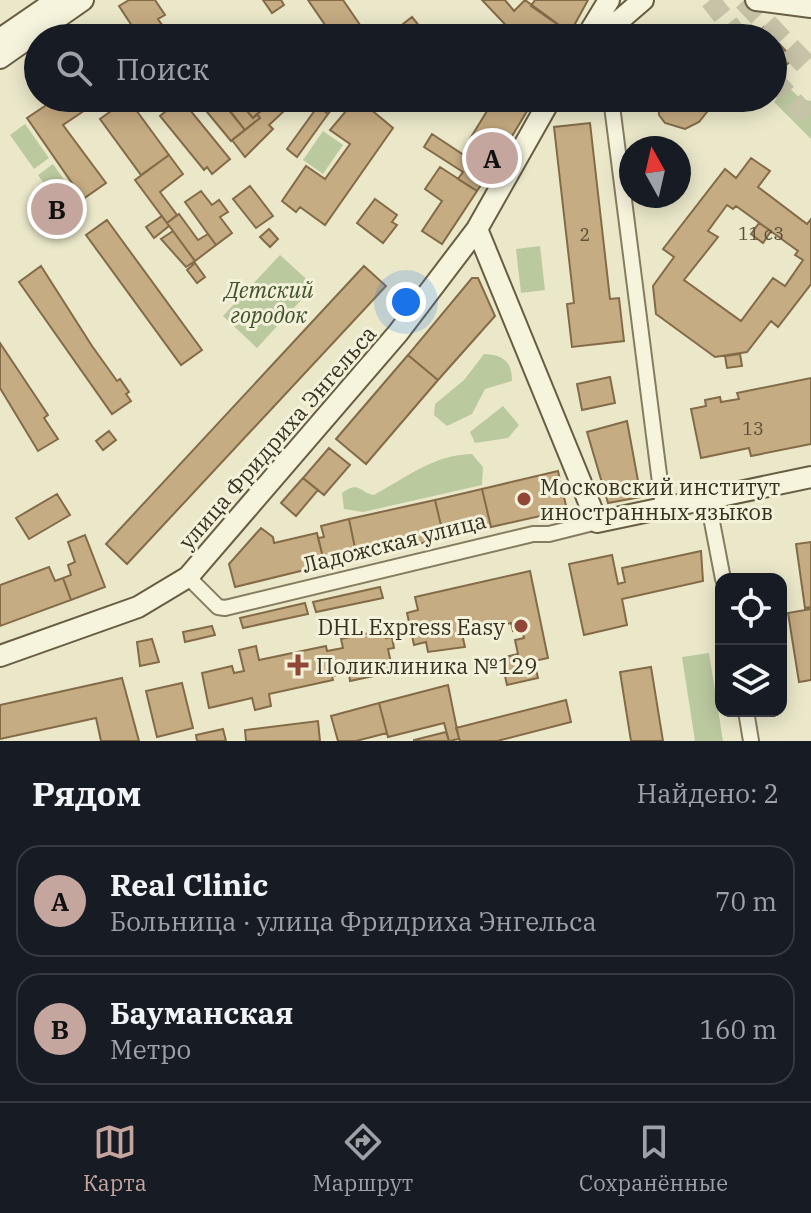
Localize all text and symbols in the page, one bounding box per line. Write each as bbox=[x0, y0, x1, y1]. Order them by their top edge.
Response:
search box bbox=[24, 24, 787, 112]
icon: search bbox=[52, 46, 96, 90]
text: Поиск bbox=[116, 49, 209, 88]
pin: A bbox=[466, 128, 518, 188]
north arrow bbox=[619, 136, 691, 208]
pin: B bbox=[31, 179, 83, 239]
house number: 11 с3 bbox=[738, 222, 784, 245]
house number: 2 bbox=[580, 223, 590, 246]
park label: Детский городок bbox=[222, 275, 314, 329]
your location bbox=[386, 282, 426, 322]
street label: улица Фридриха Энгельса bbox=[172, 319, 382, 555]
house number: 13 bbox=[742, 417, 764, 440]
place label: Московский институт иностранных языков bbox=[540, 472, 780, 526]
marker: Московский институт иностранных языков bbox=[515, 490, 533, 508]
street label: Ладожская улица bbox=[299, 505, 489, 579]
map controls bbox=[715, 573, 787, 717]
button: locate bbox=[715, 573, 787, 645]
place label: DHL Express Easy bbox=[318, 612, 505, 641]
marker: DHL Express Easy bbox=[512, 617, 530, 635]
button: layers bbox=[715, 645, 787, 717]
place label: Поликлиника №129 bbox=[316, 651, 538, 680]
marker: Поликлиника №129 bbox=[287, 654, 309, 676]
text: Рядом bbox=[32, 771, 141, 815]
text: Найдено: 2 bbox=[637, 776, 779, 810]
text: Real Clinic bbox=[110, 865, 268, 904]
text: A bbox=[51, 884, 69, 918]
text: 70 m bbox=[715, 884, 777, 918]
text: Больница · улица Фридриха Энгельса bbox=[110, 904, 597, 938]
text: Бауманская bbox=[110, 993, 293, 1032]
text: B bbox=[51, 1012, 69, 1046]
text: 160 m bbox=[699, 1012, 777, 1046]
text: Метро bbox=[110, 1032, 191, 1066]
tab: Карта bbox=[83, 1120, 147, 1197]
tab: Маршрут bbox=[313, 1120, 413, 1197]
tab: Сохранённые bbox=[579, 1120, 728, 1197]

